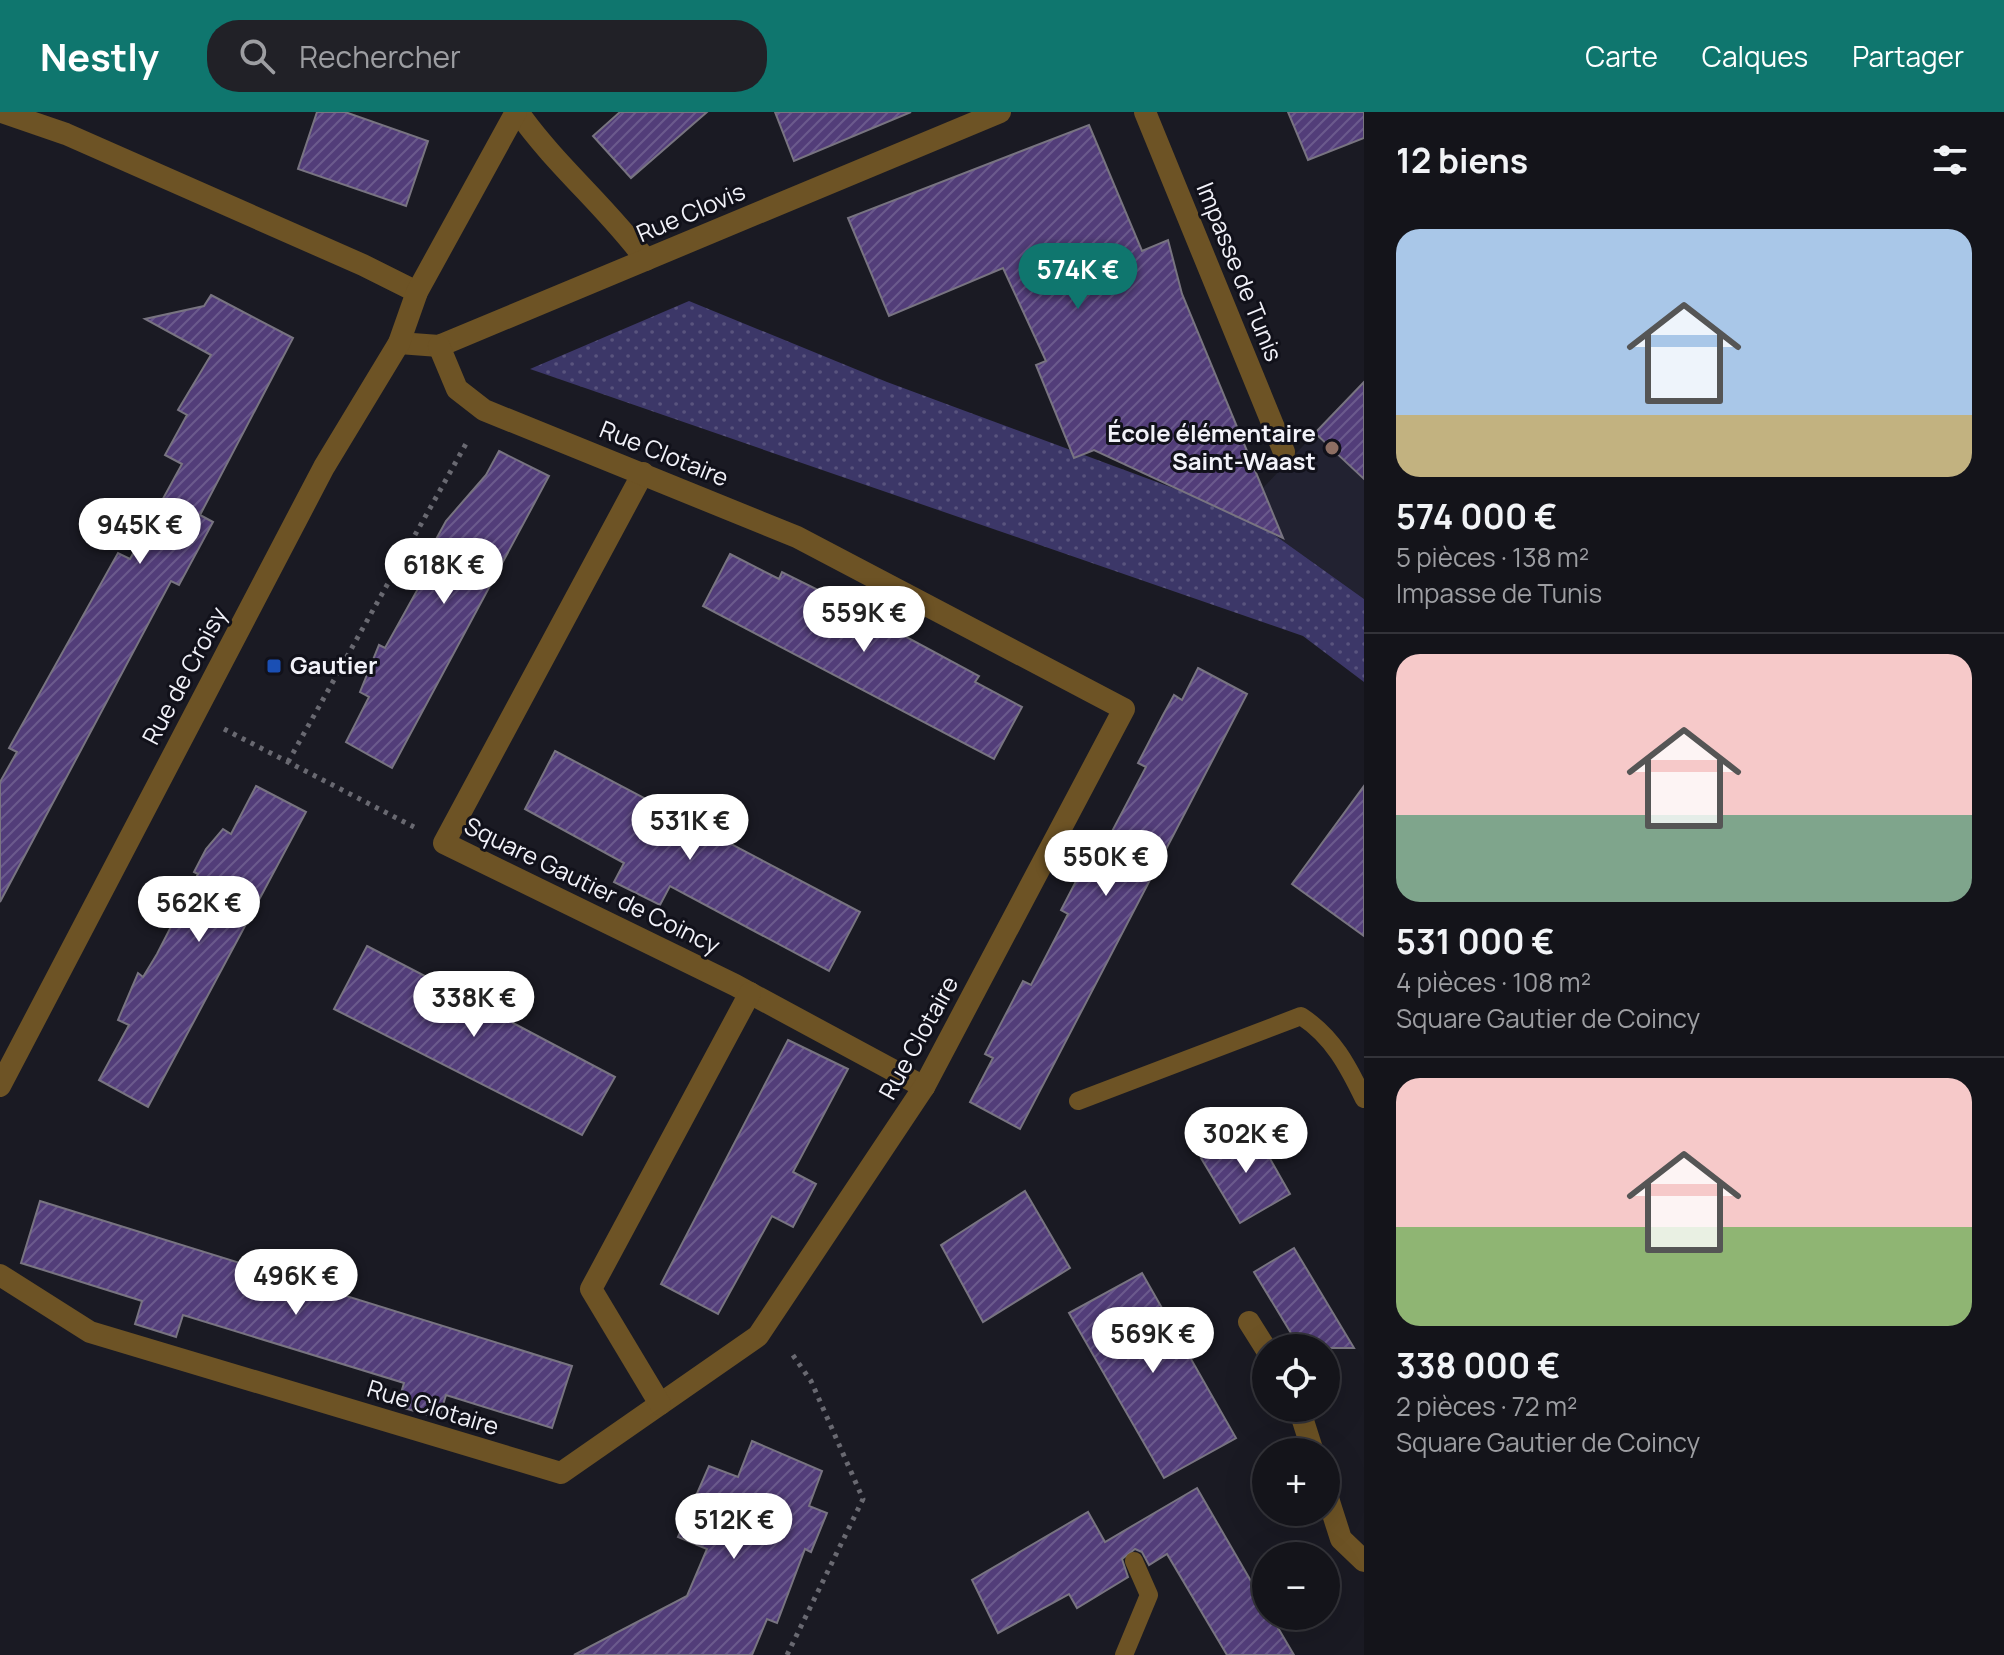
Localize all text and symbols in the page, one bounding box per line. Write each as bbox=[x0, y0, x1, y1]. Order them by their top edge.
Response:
search box bbox=[207, 20, 767, 92]
text: Nestly bbox=[40, 30, 159, 82]
icon: search bbox=[235, 34, 279, 78]
text: Rechercher bbox=[299, 36, 461, 77]
text: Carte bbox=[1585, 37, 1658, 75]
text: Calques bbox=[1702, 37, 1808, 75]
text: Partager bbox=[1852, 37, 1964, 75]
text: 12 biens bbox=[1396, 137, 1528, 183]
icon: filters bbox=[1928, 138, 1972, 182]
street label: Rue Clovis bbox=[631, 174, 750, 249]
street label: Impasse de Tunis bbox=[1189, 177, 1291, 366]
pin: 574K € bbox=[1013, 243, 1143, 311]
text: 574K € bbox=[1036, 251, 1120, 287]
icon: home bbox=[1612, 281, 1756, 425]
street label: Rue Clotaire bbox=[595, 412, 734, 493]
place label: École élémentaire Saint-Waast bbox=[1107, 416, 1316, 477]
marker: École élémentaire Saint-Waast bbox=[1323, 439, 1341, 457]
text: 574 000 € bbox=[1396, 493, 1557, 539]
pin: 945K € bbox=[75, 498, 205, 566]
text: 945K € bbox=[97, 506, 183, 542]
pin: 618K € bbox=[379, 538, 509, 606]
text: 5 pièces · 138 m² bbox=[1396, 539, 1589, 575]
text: 618K € bbox=[403, 546, 485, 582]
text: Impasse de Tunis bbox=[1396, 575, 1602, 611]
pin: 559K € bbox=[799, 586, 929, 654]
text: 559K € bbox=[821, 594, 907, 630]
street label: Rue de Croisy bbox=[134, 600, 234, 750]
place label: Gautier bbox=[290, 648, 378, 681]
marker: Gautier bbox=[265, 657, 283, 675]
icon: home bbox=[1612, 706, 1756, 850]
pin: 531K € bbox=[625, 794, 755, 862]
text: 531K € bbox=[650, 802, 731, 838]
street label: Square Gautier de Coincy bbox=[459, 808, 726, 961]
pin: 550K € bbox=[1041, 830, 1171, 898]
text: 550K € bbox=[1063, 838, 1149, 874]
pin: 562K € bbox=[134, 876, 264, 944]
text: 562K € bbox=[156, 884, 242, 920]
text: 531 000 € bbox=[1396, 918, 1555, 964]
text: 4 pièces · 108 m² bbox=[1396, 964, 1591, 1000]
street label: Rue Clotaire bbox=[870, 970, 965, 1105]
pin: 338K € bbox=[409, 971, 539, 1039]
text: 338K € bbox=[431, 979, 517, 1015]
text: Square Gautier de Coincy bbox=[1396, 1000, 1700, 1036]
pin: 302K € bbox=[1181, 1107, 1311, 1175]
text: 302K € bbox=[1203, 1115, 1289, 1151]
icon: home bbox=[1612, 1130, 1756, 1274]
pin: 496K € bbox=[231, 1249, 361, 1317]
text: 496K € bbox=[253, 1257, 339, 1293]
pin: 569K € bbox=[1088, 1307, 1218, 1375]
text: 569K € bbox=[1110, 1315, 1196, 1351]
map controls bbox=[1252, 1334, 1340, 1630]
button: locate bbox=[1252, 1334, 1340, 1422]
text: 338 000 € bbox=[1396, 1342, 1560, 1388]
street label: Rue Clotaire bbox=[363, 1371, 503, 1442]
text: 2 pièces · 72 m² bbox=[1396, 1388, 1577, 1424]
text: Square Gautier de Coincy bbox=[1396, 1424, 1700, 1460]
button: + bbox=[1252, 1438, 1340, 1526]
pin: 512K € bbox=[669, 1493, 799, 1561]
text: 512K € bbox=[693, 1501, 775, 1537]
button: − bbox=[1252, 1542, 1340, 1630]

